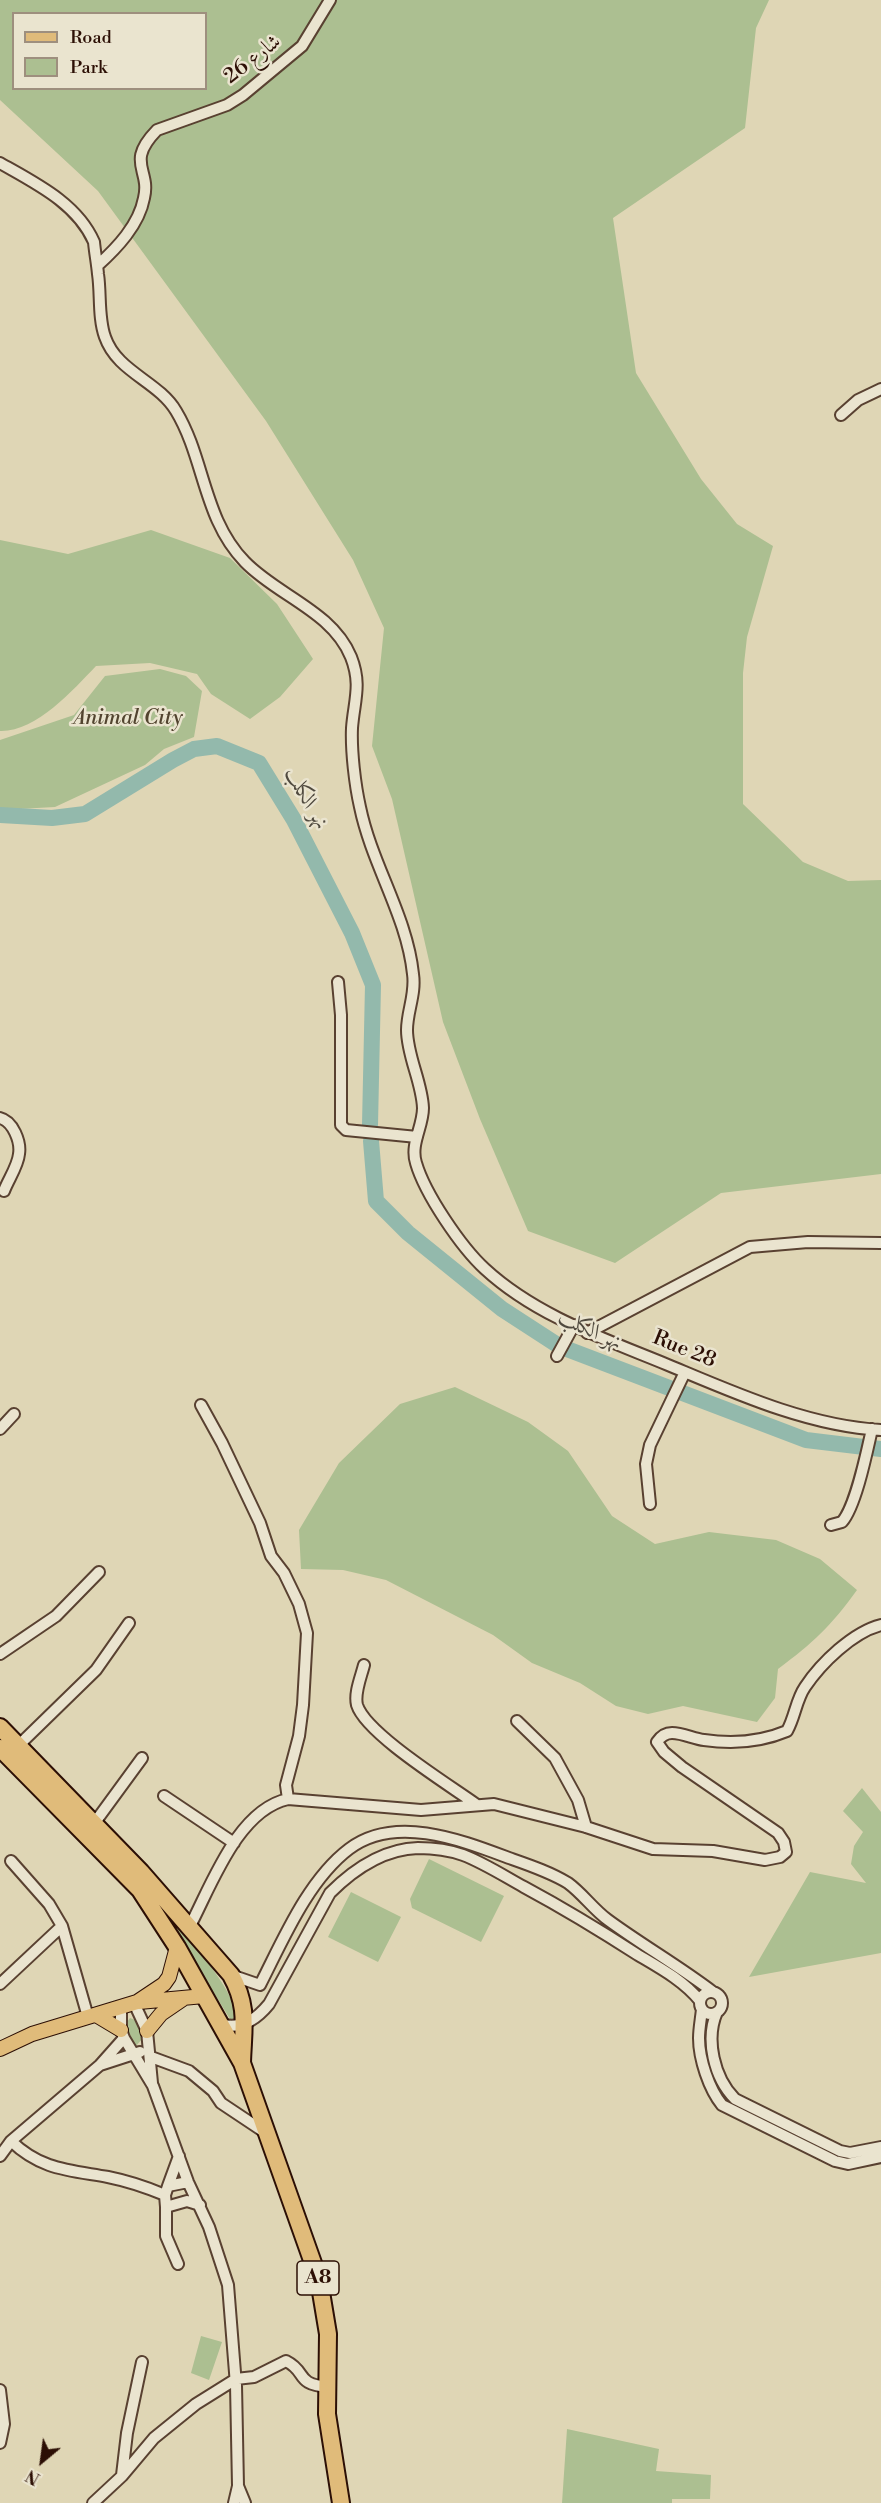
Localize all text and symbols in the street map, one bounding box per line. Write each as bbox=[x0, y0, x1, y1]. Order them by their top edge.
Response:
legend bbox=[12, 12, 207, 90]
text: Road bbox=[70, 26, 112, 49]
street label: شارع 26 bbox=[219, 30, 287, 90]
text: Park bbox=[70, 56, 107, 79]
park label: Animal City bbox=[73, 706, 183, 732]
water label: نهر الكلب bbox=[278, 763, 334, 835]
water label: نهر الكلب bbox=[554, 1305, 626, 1357]
street label: Rue 28 bbox=[649, 1326, 719, 1374]
road number: A8 bbox=[297, 2261, 339, 2295]
north arrow bbox=[12, 2431, 72, 2491]
text: N bbox=[23, 2465, 44, 2489]

